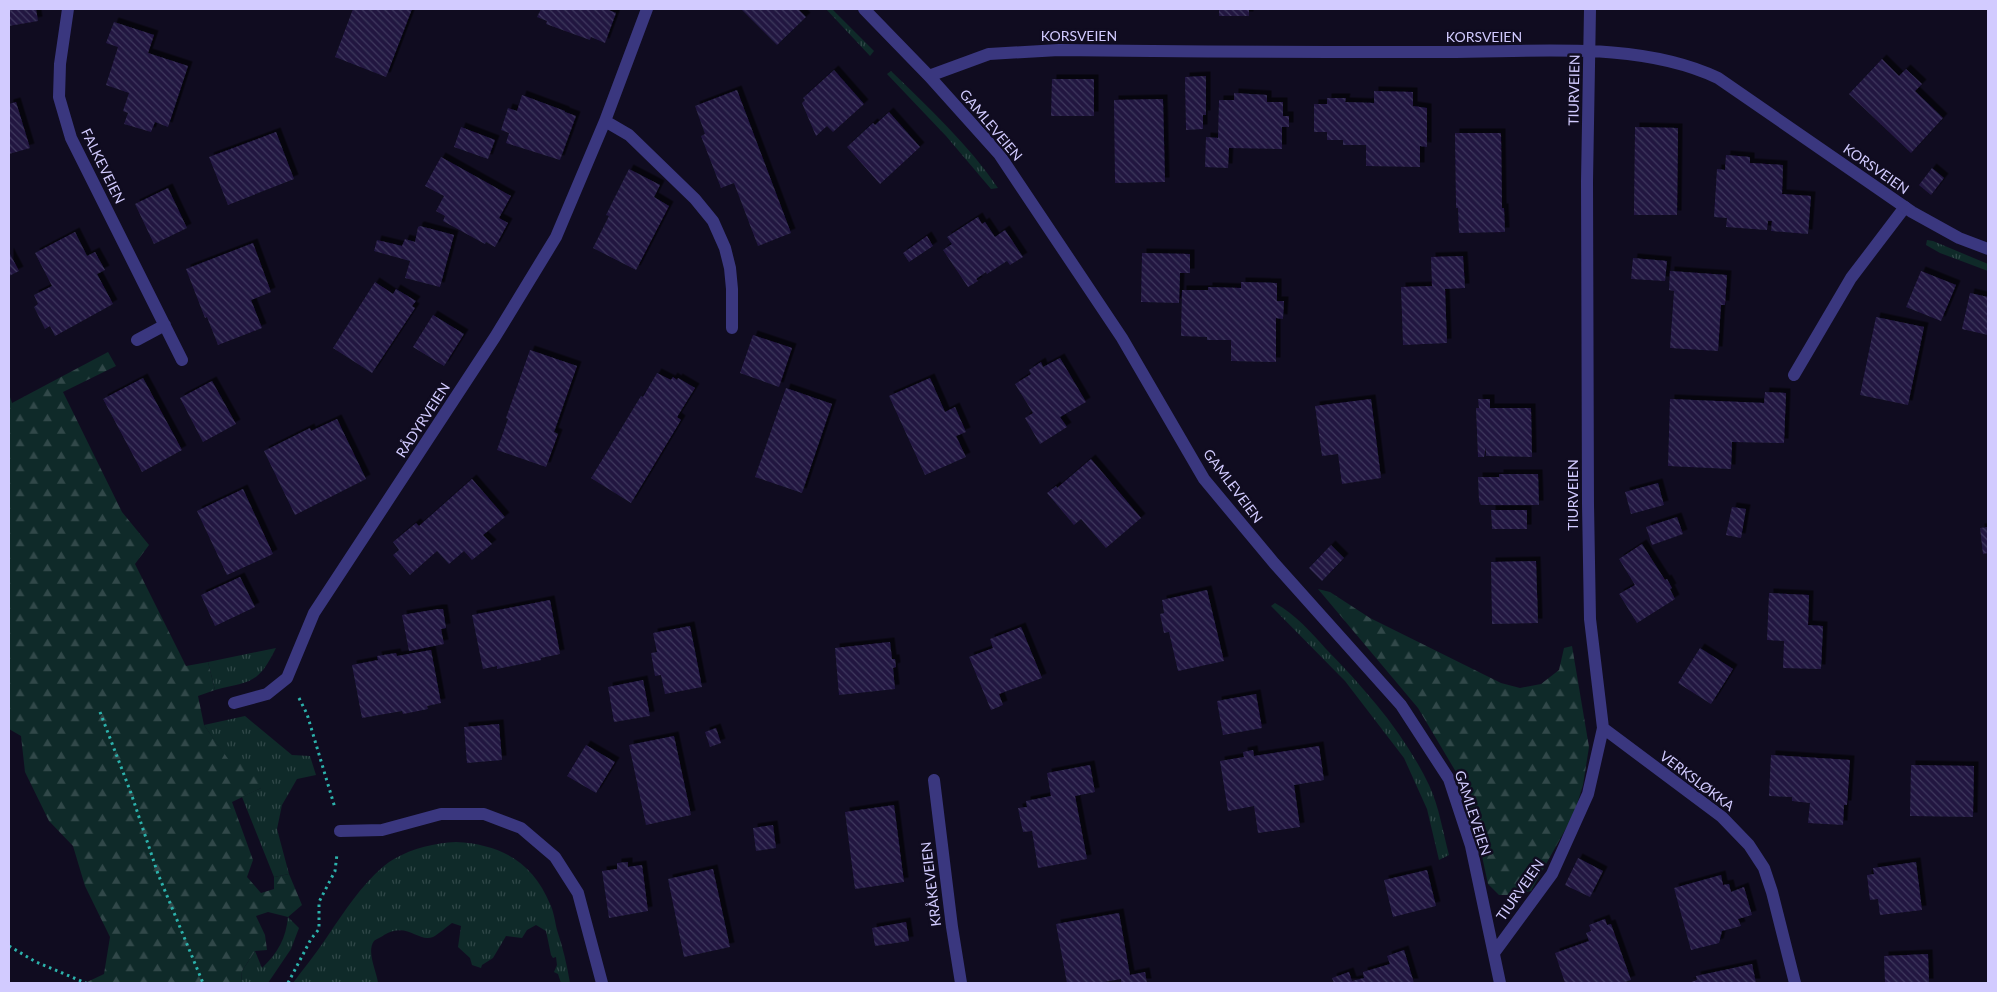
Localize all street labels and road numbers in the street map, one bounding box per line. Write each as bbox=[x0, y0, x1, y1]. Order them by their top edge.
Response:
street label: KORSVEIEN bbox=[1041, 27, 1117, 44]
street label: KORSVEIEN bbox=[1446, 28, 1522, 45]
street label: TIURVEIEN bbox=[1564, 54, 1583, 126]
street label: GAMLEVEIEN bbox=[957, 85, 1026, 164]
street label: FALKEVEIEN bbox=[78, 125, 129, 206]
street label: KORSVEIEN bbox=[1840, 140, 1912, 197]
street label: RÅDYRVEIEN bbox=[392, 379, 453, 460]
street label: GAMLEVEIEN bbox=[1200, 445, 1267, 526]
street label: TIURVEIEN bbox=[1564, 459, 1581, 531]
street label: VERKSLØKKA bbox=[1657, 747, 1738, 815]
street label: GAMLEVEIEN bbox=[1452, 768, 1495, 857]
street label: KRÅKEVEIEN bbox=[917, 841, 944, 927]
street label: TIURVEIEN bbox=[1492, 856, 1547, 924]

